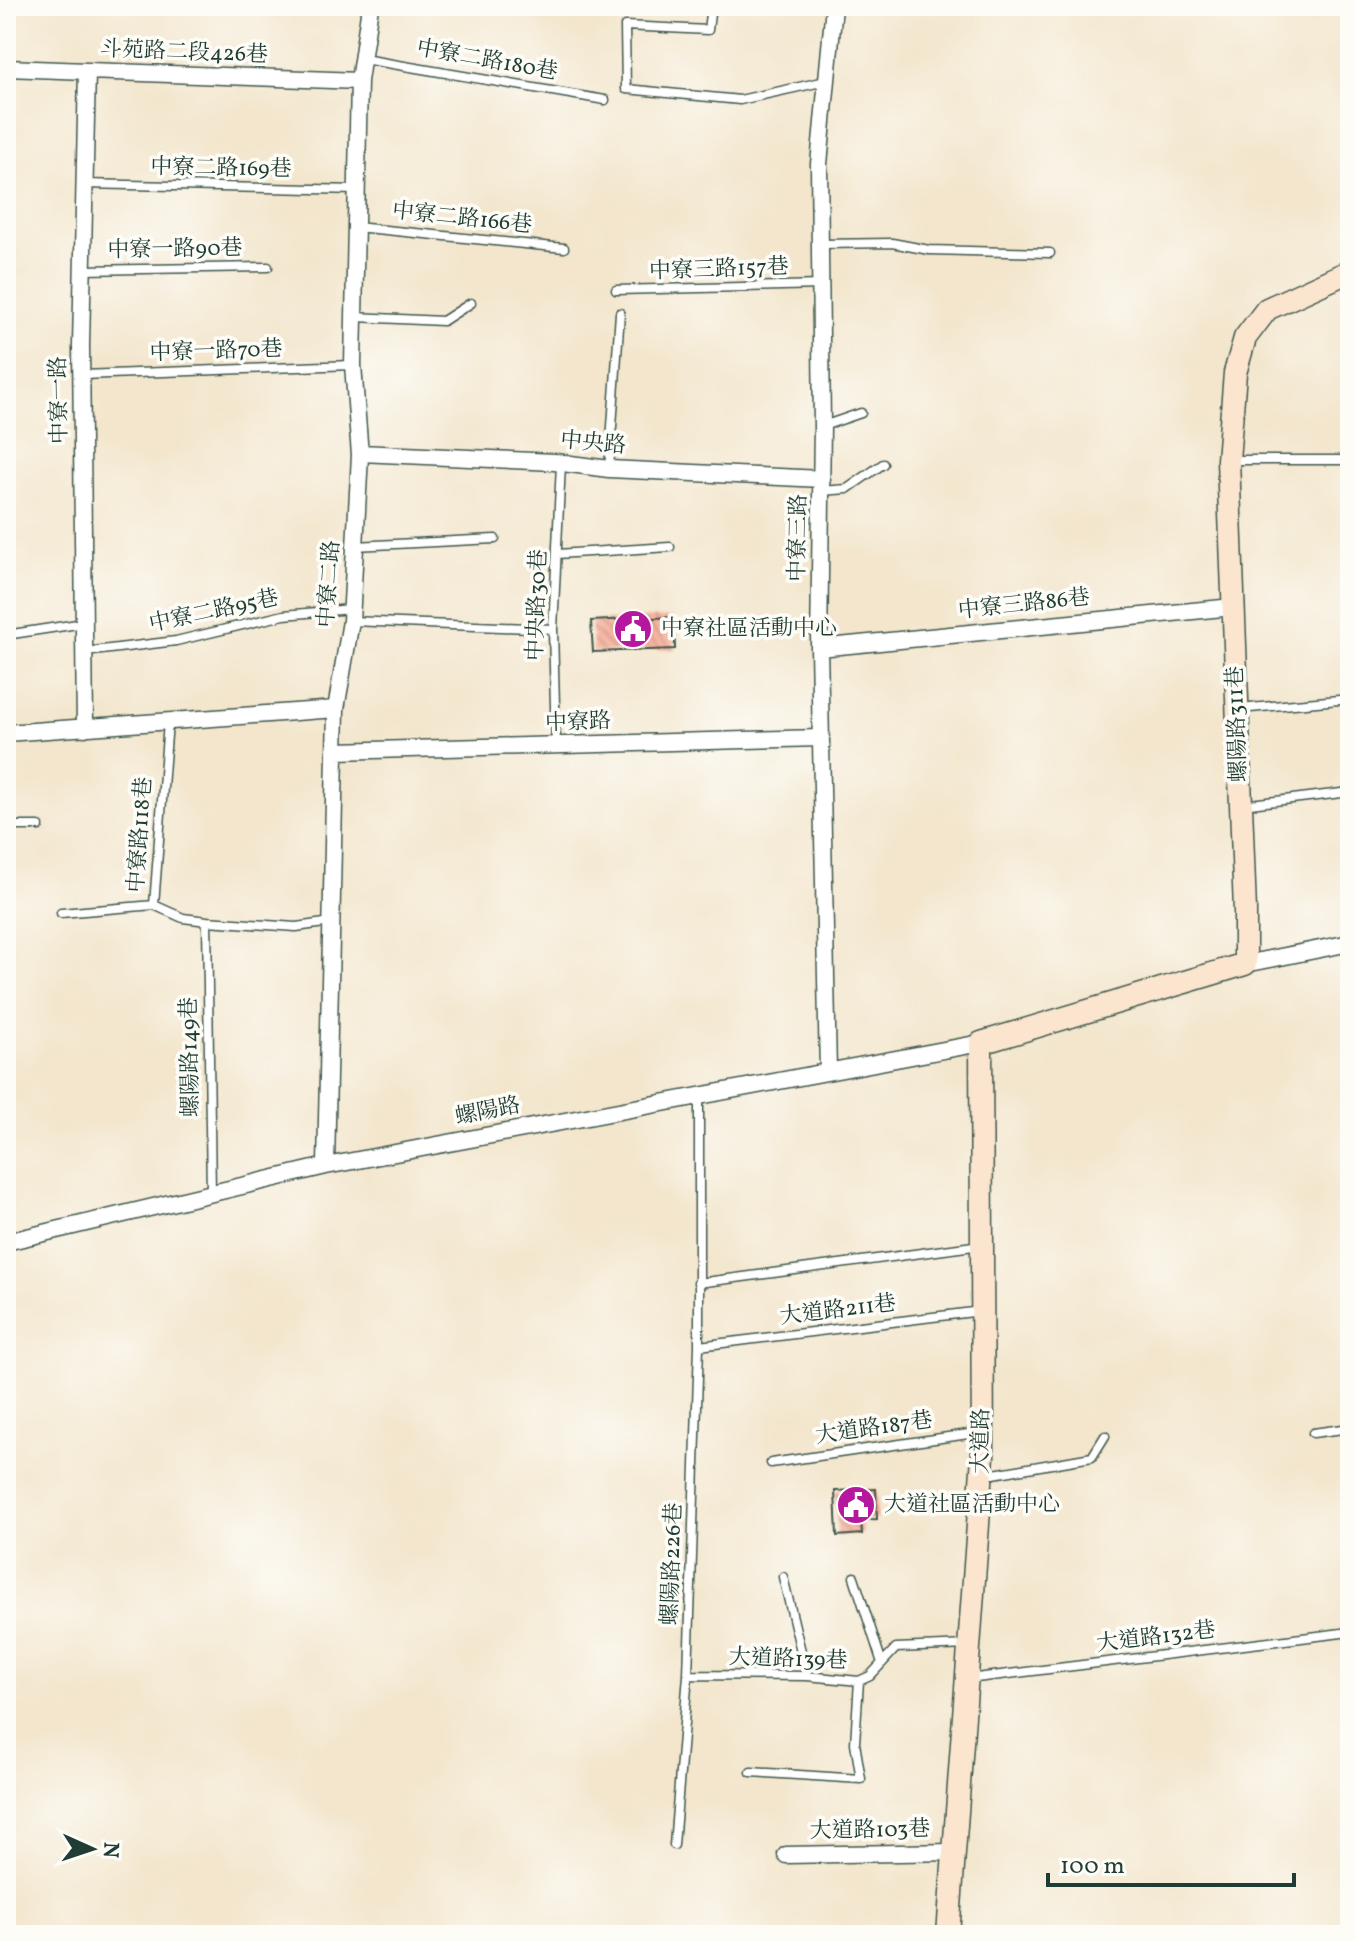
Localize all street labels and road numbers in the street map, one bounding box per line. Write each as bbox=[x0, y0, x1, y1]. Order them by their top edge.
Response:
street label: 中寮二路180巷 bbox=[414, 33, 560, 89]
street label: 斗苑路二段426巷 bbox=[99, 35, 269, 71]
street label: 中寮二路169巷 bbox=[150, 152, 292, 186]
street label: 中寮二路166巷 bbox=[390, 196, 534, 242]
street label: 中寮一路90巷 bbox=[107, 233, 243, 267]
street label: 中寮三路157巷 bbox=[649, 252, 789, 288]
street label: 中寮一路70巷 bbox=[149, 334, 283, 370]
street label: 中寮一路 bbox=[44, 356, 76, 444]
street label: 中央路 bbox=[559, 426, 627, 462]
street label: 中寮三路 bbox=[783, 494, 815, 582]
street label: 中寮二路 bbox=[311, 539, 349, 629]
street label: 中央路30巷 bbox=[521, 548, 555, 662]
street label: 中寮二路95巷 bbox=[146, 583, 282, 641]
street label: 中寮三路86巷 bbox=[957, 583, 1091, 627]
street label: 螺陽路311巷 bbox=[1220, 665, 1256, 783]
street label: 中寮路 bbox=[544, 706, 612, 740]
street label: 中寮路118巷 bbox=[121, 776, 161, 894]
street label: 螺陽路149巷 bbox=[174, 997, 208, 1117]
street label: 螺陽路 bbox=[453, 1090, 523, 1134]
street label: 大道路211巷 bbox=[778, 1288, 898, 1334]
street label: 大道路187巷 bbox=[813, 1405, 935, 1453]
street label: 大道路 bbox=[966, 1408, 998, 1474]
street label: 螺陽路226巷 bbox=[655, 1502, 691, 1626]
street label: 大道路132巷 bbox=[1095, 1615, 1217, 1661]
street label: 大道路139巷 bbox=[728, 1642, 848, 1678]
street label: 大道路103巷 bbox=[809, 1814, 931, 1848]

